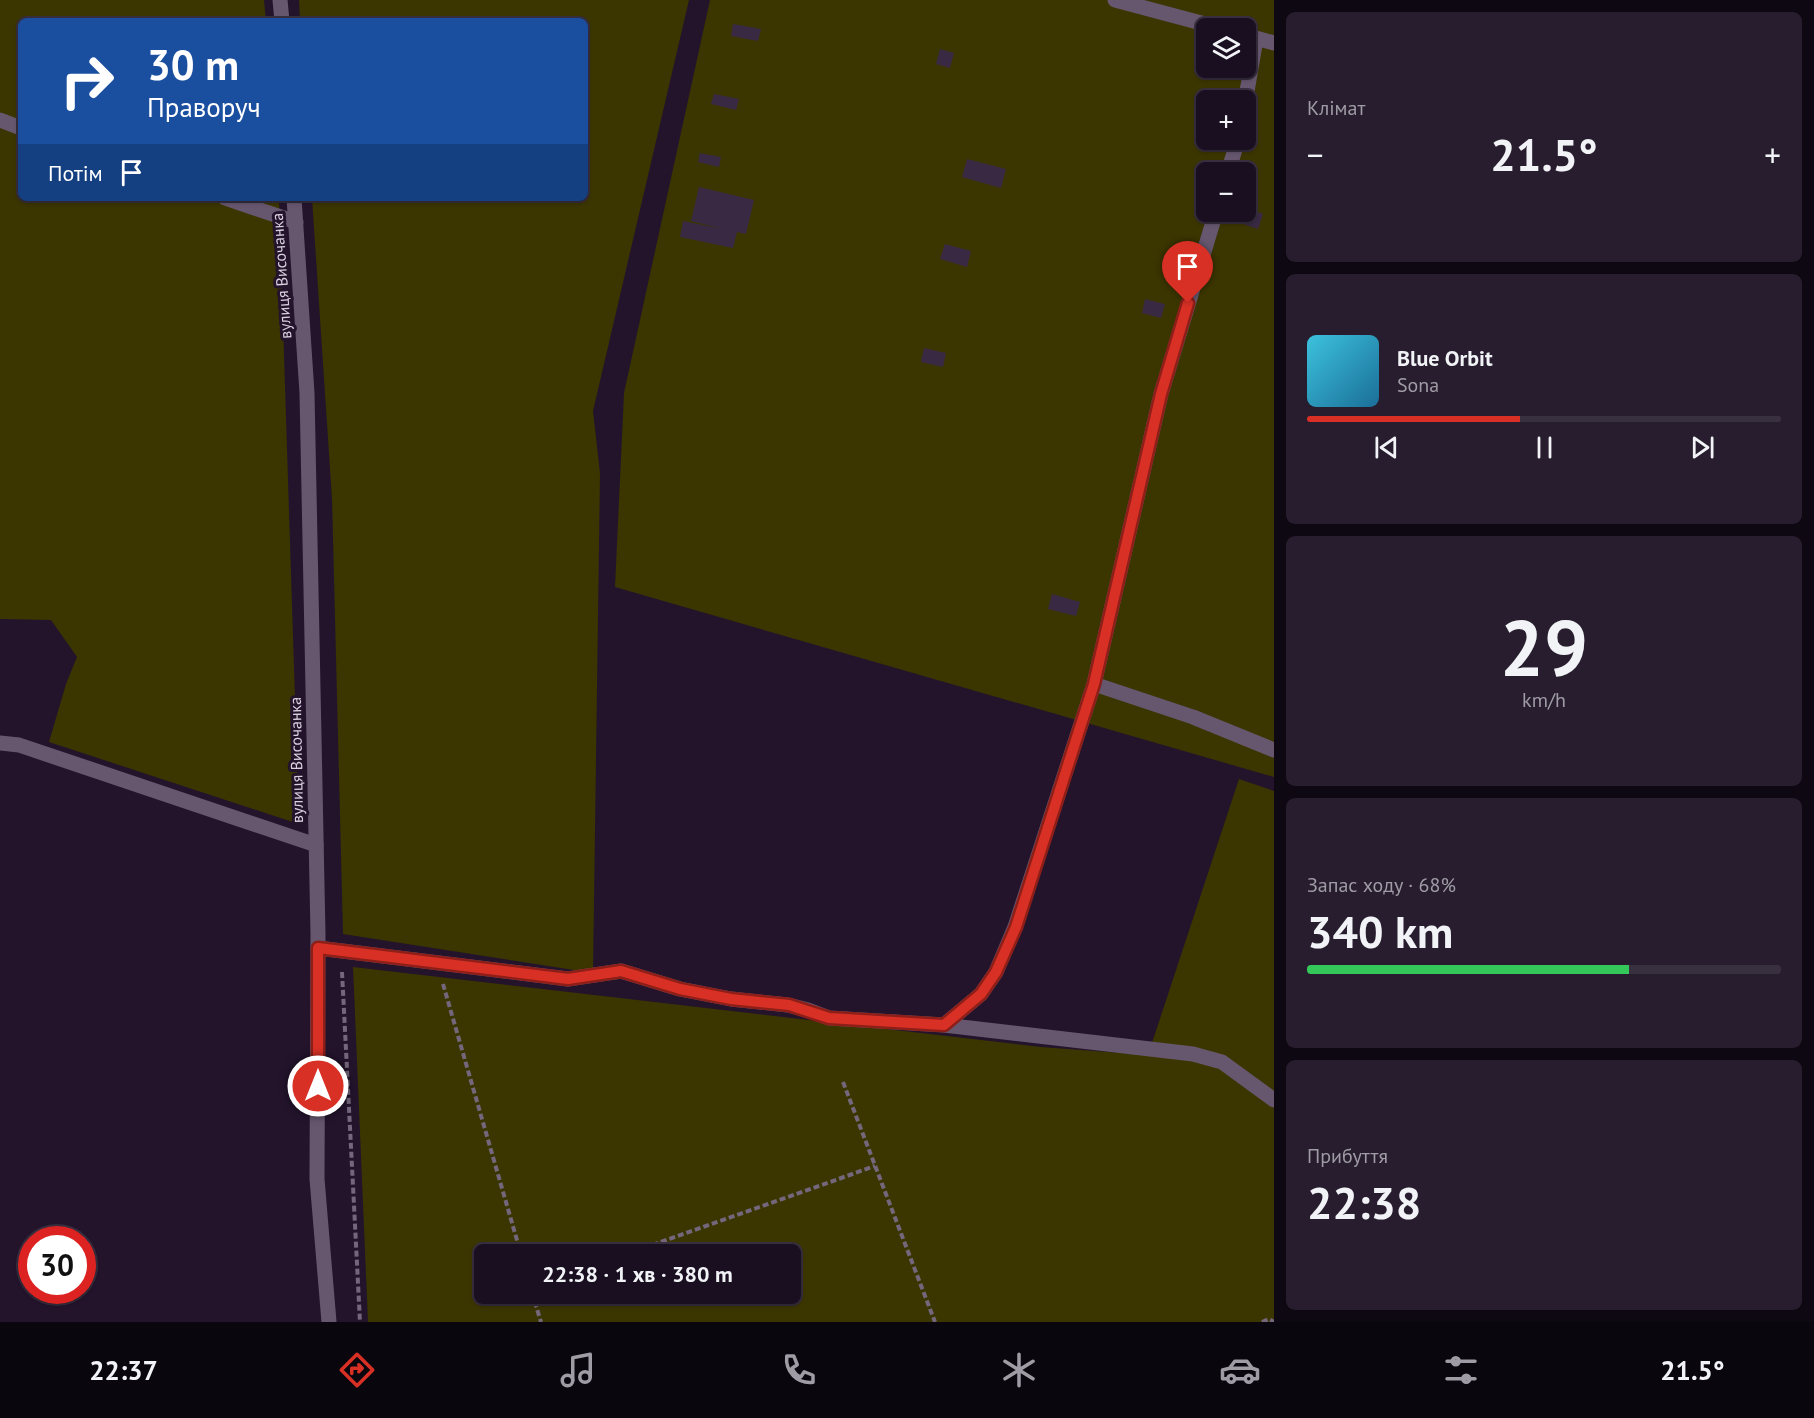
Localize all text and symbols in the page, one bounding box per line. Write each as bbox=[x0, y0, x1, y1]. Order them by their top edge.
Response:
map controls bbox=[1196, 18, 1256, 222]
button: layers bbox=[1196, 18, 1256, 78]
text: 30 m bbox=[147, 37, 239, 92]
icon: right bbox=[48, 42, 126, 120]
text: Праворуч bbox=[147, 90, 261, 124]
button: + bbox=[1196, 90, 1256, 150]
text: Клімат bbox=[1307, 95, 1365, 121]
text: 21.5° bbox=[1490, 125, 1598, 183]
text: − bbox=[1307, 133, 1324, 176]
text: + bbox=[1764, 133, 1781, 176]
icon: arrive bbox=[115, 156, 148, 189]
text: Потім bbox=[48, 159, 103, 187]
button: − bbox=[1196, 162, 1256, 222]
street label: вулиця Височанка bbox=[267, 212, 295, 340]
pin bbox=[1162, 241, 1213, 303]
icon: arrive bbox=[1171, 250, 1204, 283]
text: Blue Orbit bbox=[1397, 344, 1493, 372]
text: Sona bbox=[1397, 372, 1439, 398]
icon: previous bbox=[1370, 431, 1403, 464]
icon: pause bbox=[1528, 431, 1561, 464]
icon: next bbox=[1686, 431, 1719, 464]
text: 29 bbox=[1500, 597, 1588, 698]
text: km/h bbox=[1522, 687, 1566, 713]
street label: вулиця Височанка bbox=[285, 697, 307, 823]
text: Запас ходу · 68% bbox=[1307, 872, 1456, 898]
text: 340 km bbox=[1307, 902, 1453, 960]
position arrow bbox=[286, 1054, 350, 1118]
text: Прибуття bbox=[1307, 1143, 1388, 1169]
text: 22:38 bbox=[1307, 1173, 1421, 1231]
speed limit sign: 30 bbox=[18, 1226, 96, 1304]
text: 22:38 · 1 хв · 380 m bbox=[542, 1260, 733, 1288]
icon: directions bbox=[336, 1349, 378, 1391]
icon: music bbox=[557, 1349, 599, 1391]
icon: phone bbox=[778, 1349, 820, 1391]
icon: climate bbox=[998, 1349, 1040, 1391]
icon: car bbox=[1219, 1349, 1261, 1391]
icon: filters bbox=[1440, 1349, 1482, 1391]
text: 22:37 bbox=[89, 1353, 158, 1387]
text: 21.5° bbox=[1660, 1353, 1725, 1387]

